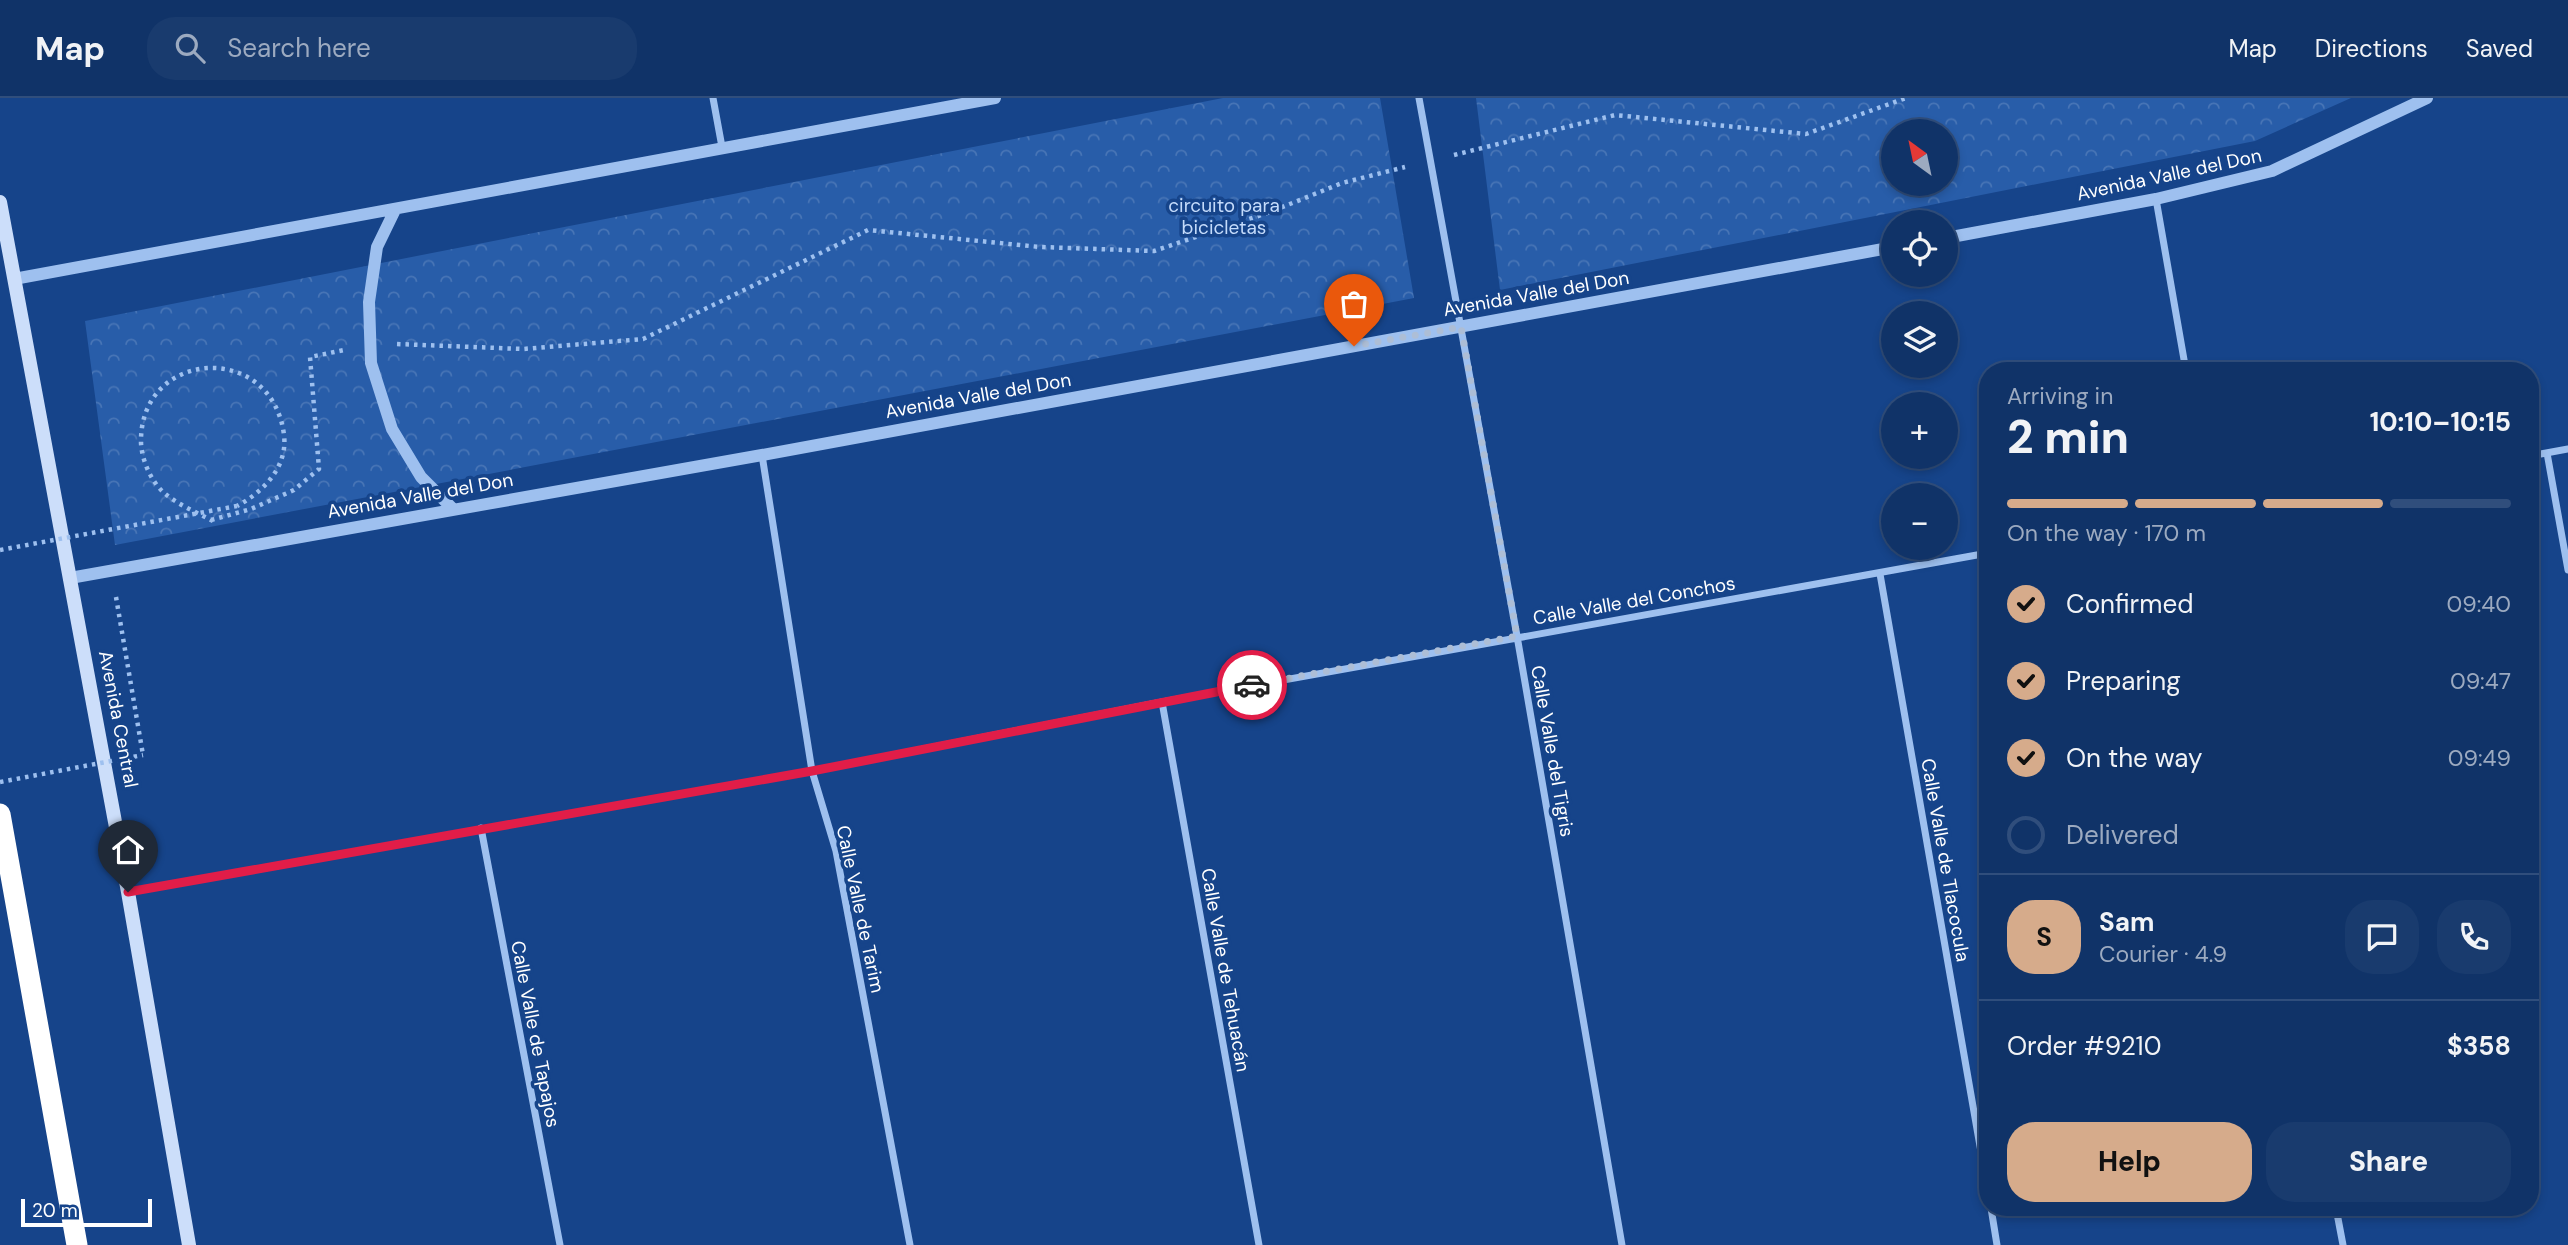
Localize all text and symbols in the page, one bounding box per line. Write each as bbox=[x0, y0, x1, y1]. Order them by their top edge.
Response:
search box bbox=[147, 17, 637, 80]
text: Map bbox=[35, 27, 105, 70]
icon: search bbox=[171, 29, 209, 67]
text: Search here bbox=[227, 31, 371, 65]
text: Map bbox=[2229, 33, 2277, 64]
text: Directions bbox=[2315, 33, 2428, 64]
text: Saved bbox=[2466, 33, 2533, 64]
north arrow bbox=[1881, 119, 1958, 196]
map controls bbox=[1881, 119, 1958, 560]
street label: Avenida Valle del Don bbox=[2074, 143, 2264, 206]
park label: circuito para bicicletas bbox=[1168, 193, 1280, 240]
button: locate bbox=[1881, 210, 1958, 287]
street label: Avenida Valle del Don bbox=[1441, 265, 1631, 322]
pin bbox=[1324, 274, 1384, 346]
icon: bag bbox=[1335, 285, 1373, 323]
button: layers bbox=[1881, 301, 1958, 378]
street label: Avenida Valle del Don bbox=[883, 367, 1073, 424]
text: Arriving in bbox=[2007, 381, 2113, 411]
button: + bbox=[1881, 392, 1958, 469]
text: 10:10–10:15 bbox=[2370, 405, 2511, 439]
text: 2 min bbox=[2007, 407, 2129, 467]
street label: Avenida Valle del Don bbox=[325, 467, 515, 524]
button: − bbox=[1881, 483, 1958, 560]
text: On the way · 170 m bbox=[2007, 518, 2206, 548]
street label: Calle Valle del Conchos bbox=[1531, 570, 1737, 631]
icon: check bbox=[2007, 585, 2045, 623]
text: Confirmed bbox=[2066, 587, 2193, 621]
text: 09:40 bbox=[2446, 589, 2511, 619]
street label: Avenida Central bbox=[93, 648, 144, 790]
courier bbox=[1217, 650, 1287, 720]
icon: check bbox=[2007, 662, 2045, 700]
street label: Calle Valle del Tigris bbox=[1525, 663, 1580, 839]
text: Preparing bbox=[2066, 664, 2181, 698]
icon: car bbox=[1233, 666, 1271, 704]
text: 09:47 bbox=[2450, 666, 2511, 696]
icon: check bbox=[2007, 739, 2045, 777]
text: On the way bbox=[2066, 741, 2202, 775]
text: 09:49 bbox=[2448, 743, 2511, 773]
street label: Calle Valle de Tlacocula bbox=[1915, 756, 1976, 964]
text: Delivered bbox=[2066, 818, 2179, 852]
pin bbox=[98, 820, 158, 892]
street label: Calle Valle de Tarim bbox=[831, 823, 890, 995]
icon: home bbox=[109, 831, 147, 869]
street label: Calle Valle de Tehuacán bbox=[1195, 866, 1256, 1074]
button: chat bbox=[2345, 900, 2419, 974]
button: phone bbox=[2437, 900, 2511, 974]
text: Sam bbox=[2099, 905, 2154, 939]
text: S bbox=[2036, 920, 2052, 954]
street label: Calle Valle de Tapajos bbox=[505, 939, 566, 1130]
text: Courier · 4.9 bbox=[2099, 939, 2227, 969]
text: Order #9210 bbox=[2007, 1029, 2162, 1063]
text: $358 bbox=[2447, 1029, 2511, 1063]
button: Help bbox=[2007, 1122, 2252, 1202]
button: Share bbox=[2266, 1122, 2511, 1202]
scale bar bbox=[21, 1196, 152, 1228]
text: 20 m bbox=[32, 1198, 78, 1223]

